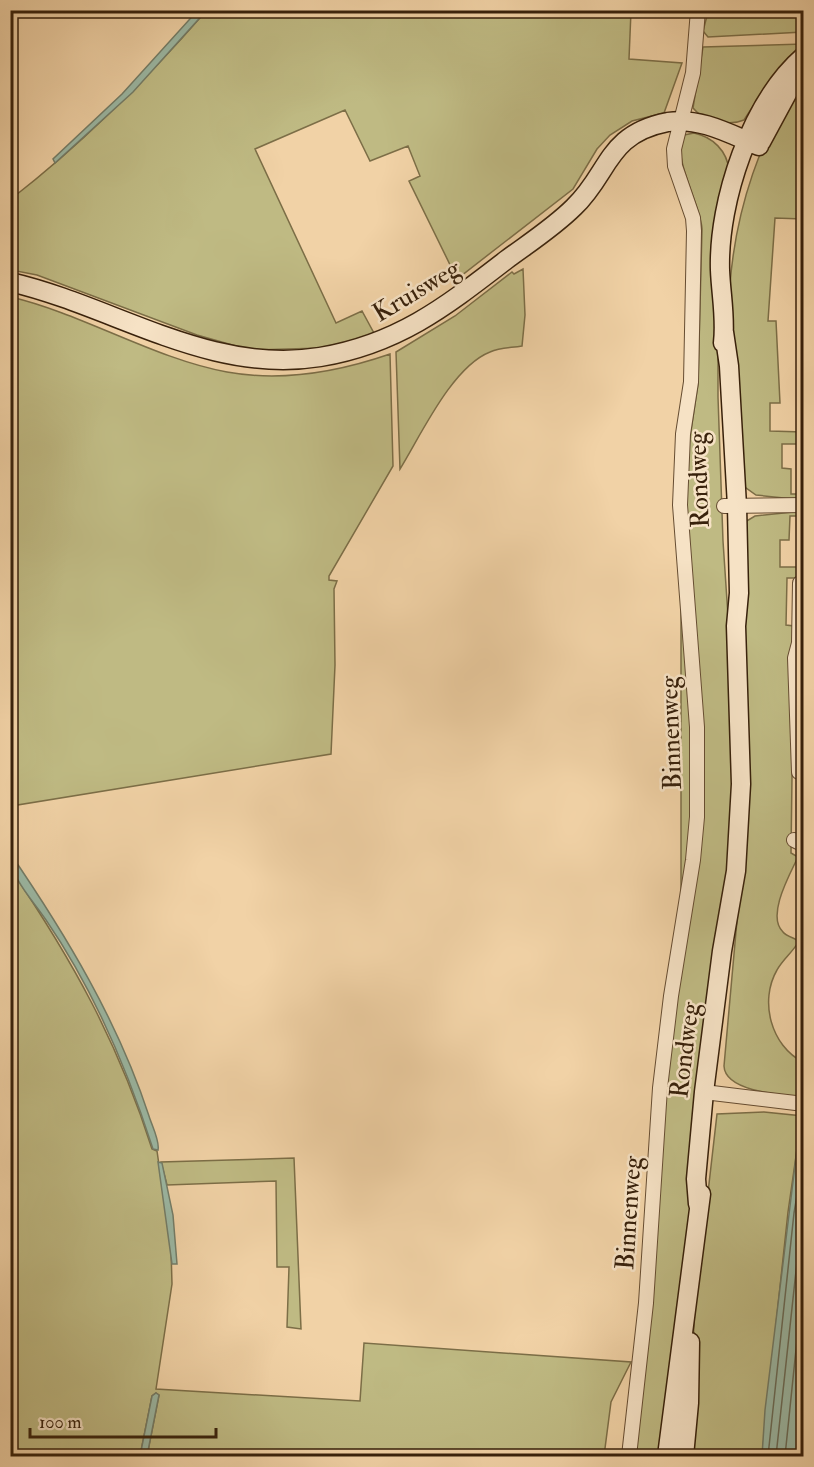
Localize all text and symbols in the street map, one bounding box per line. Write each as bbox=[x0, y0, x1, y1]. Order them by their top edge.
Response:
street label: Kruisweg bbox=[367, 252, 467, 329]
street label: Rondweg bbox=[681, 430, 717, 529]
street label: Binnenweg bbox=[653, 674, 689, 791]
street label: Rondweg bbox=[663, 999, 707, 1100]
street label: Binnenweg bbox=[609, 1154, 649, 1271]
scale bar bbox=[30, 1401, 216, 1439]
text: 100 m bbox=[39, 1411, 82, 1434]

